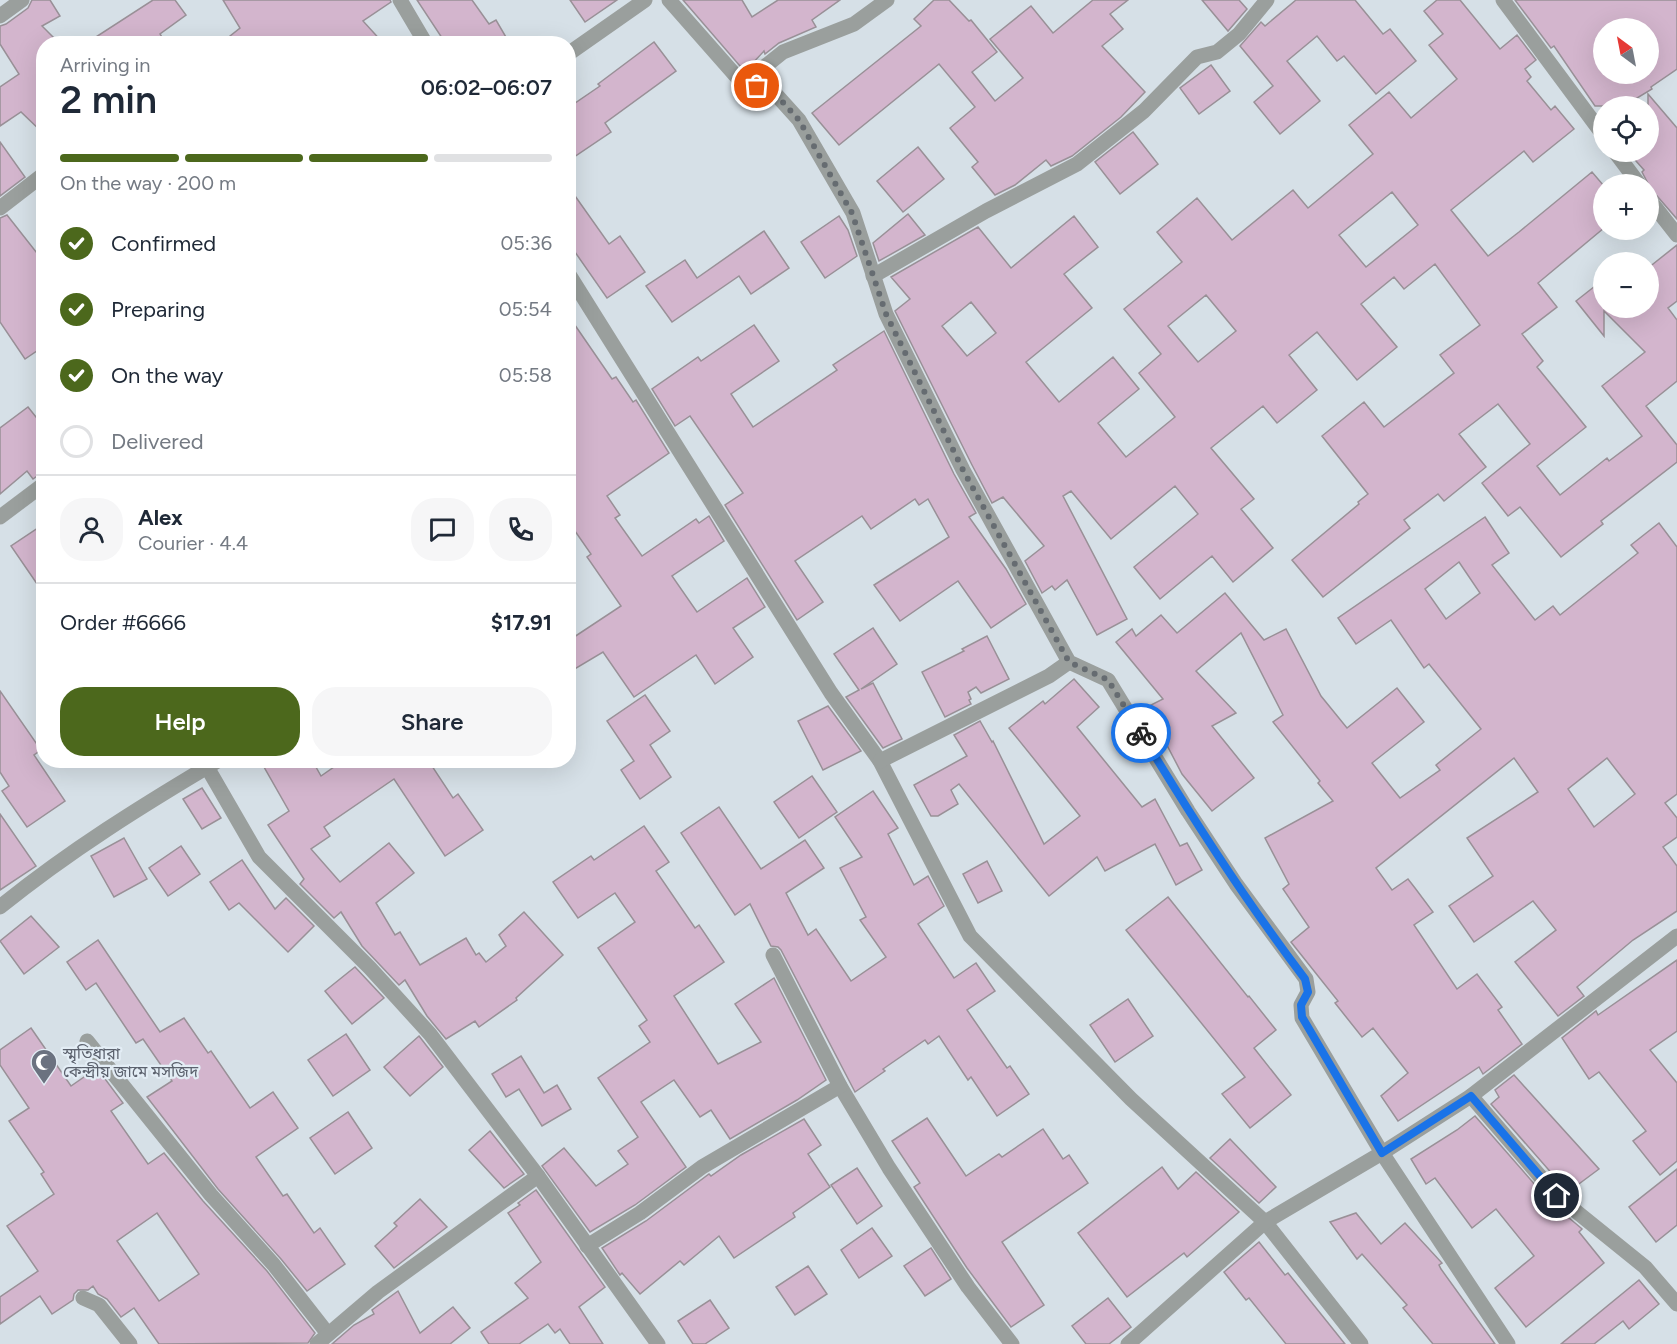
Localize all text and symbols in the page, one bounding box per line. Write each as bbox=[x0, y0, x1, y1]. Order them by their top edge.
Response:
north arrow bbox=[1593, 18, 1659, 84]
map controls bbox=[1593, 18, 1659, 318]
text: Arriving in bbox=[60, 53, 150, 77]
pin bbox=[731, 60, 782, 111]
icon: bag bbox=[740, 69, 773, 102]
text: 06:02–06:07 bbox=[421, 74, 552, 101]
text: 2 min bbox=[60, 76, 157, 123]
button: locate bbox=[1593, 96, 1659, 162]
text: On the way · 200 m bbox=[60, 171, 236, 195]
button: + bbox=[1593, 174, 1659, 240]
icon: check bbox=[60, 227, 93, 260]
text: Confirmed bbox=[111, 230, 216, 257]
text: 05:36 bbox=[500, 231, 552, 255]
button: − bbox=[1593, 252, 1659, 318]
icon: check bbox=[60, 293, 93, 326]
text: Preparing bbox=[111, 296, 205, 323]
text: 05:54 bbox=[499, 297, 552, 321]
icon: check bbox=[60, 359, 93, 392]
text: On the way bbox=[111, 362, 223, 389]
text: 05:58 bbox=[499, 363, 552, 387]
text: Delivered bbox=[111, 428, 204, 455]
button: person bbox=[60, 498, 123, 561]
button: chat bbox=[411, 498, 474, 561]
button: phone bbox=[489, 498, 552, 561]
text: Alex bbox=[138, 504, 183, 531]
text: Courier · 4.4 bbox=[138, 531, 248, 555]
text: Order #6666 bbox=[60, 609, 186, 636]
text: $17.91 bbox=[491, 609, 552, 636]
button: Help bbox=[60, 687, 300, 756]
button: Share bbox=[312, 687, 552, 756]
courier bbox=[1111, 703, 1171, 763]
icon: bike bbox=[1125, 717, 1158, 750]
place label: স্মৃতিধারা কেন্দ্রীয় জামে মসজিদ bbox=[62, 1044, 199, 1081]
mosque icon: স্মৃতিধারা কেন্দ্রীয় জামে মসজিদ bbox=[29, 1047, 59, 1085]
pin bbox=[1531, 1170, 1582, 1221]
icon: home bbox=[1540, 1179, 1573, 1212]

